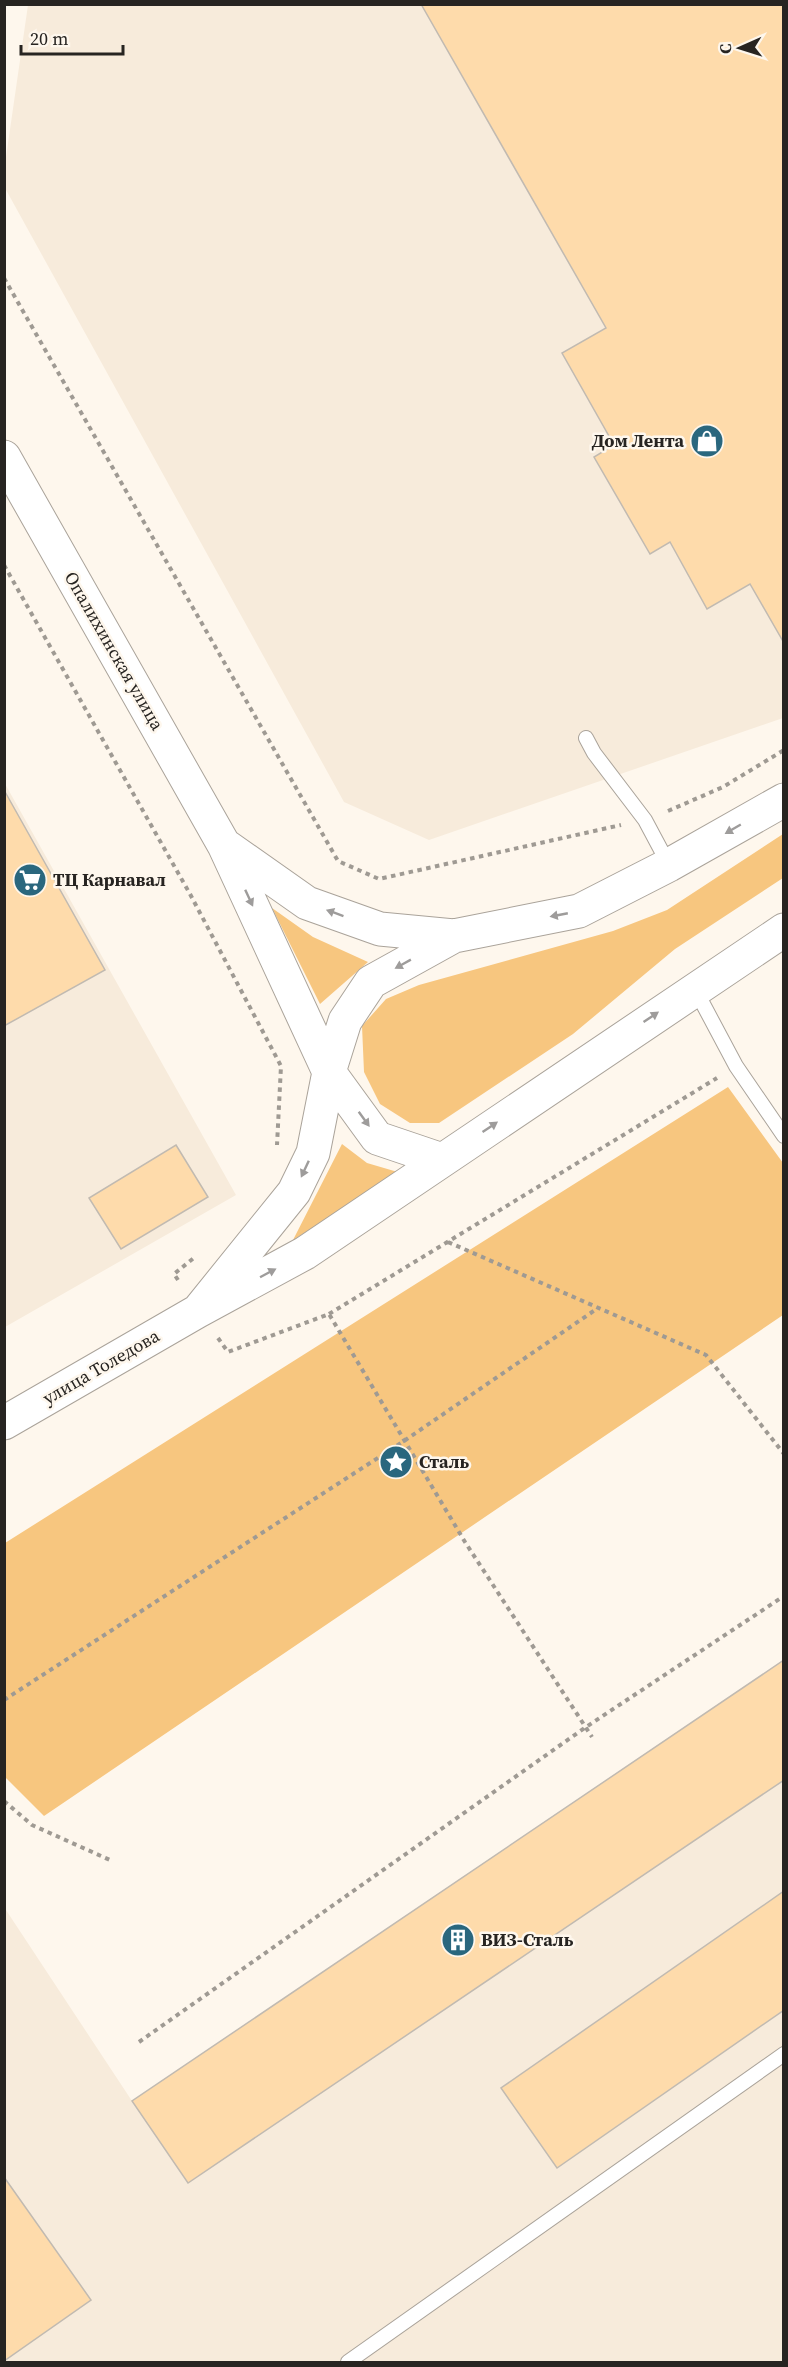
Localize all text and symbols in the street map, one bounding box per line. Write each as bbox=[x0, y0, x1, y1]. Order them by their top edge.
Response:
scale bar bbox=[21, 18, 123, 56]
north arrow bbox=[710, 18, 770, 78]
text: 20 m bbox=[30, 26, 68, 51]
text: С bbox=[714, 43, 736, 54]
shop icon: Дом Лента bbox=[689, 423, 725, 459]
place label: Дом Лента bbox=[592, 428, 684, 453]
street label: Опалихинская улица bbox=[59, 567, 171, 735]
one-way arrow bbox=[724, 824, 741, 834]
supermarket icon: ТЦ Карнавал bbox=[12, 862, 48, 898]
place label: ТЦ Карнавал bbox=[53, 867, 166, 892]
one-way arrow bbox=[244, 889, 254, 907]
one-way arrow bbox=[326, 908, 344, 918]
one-way arrow bbox=[549, 911, 568, 920]
one-way arrow bbox=[394, 959, 411, 969]
one-way arrow bbox=[643, 1012, 659, 1023]
one-way arrow bbox=[357, 1112, 369, 1127]
one-way arrow bbox=[482, 1122, 498, 1133]
one-way arrow bbox=[300, 1160, 310, 1178]
one-way arrow bbox=[260, 1268, 277, 1278]
street label: улица Толедова bbox=[38, 1323, 165, 1410]
place icon: Сталь bbox=[378, 1444, 414, 1480]
place label: Сталь bbox=[419, 1449, 470, 1474]
building icon: ВИЗ-Сталь bbox=[440, 1922, 476, 1958]
place label: ВИЗ-Сталь bbox=[481, 1927, 574, 1952]

